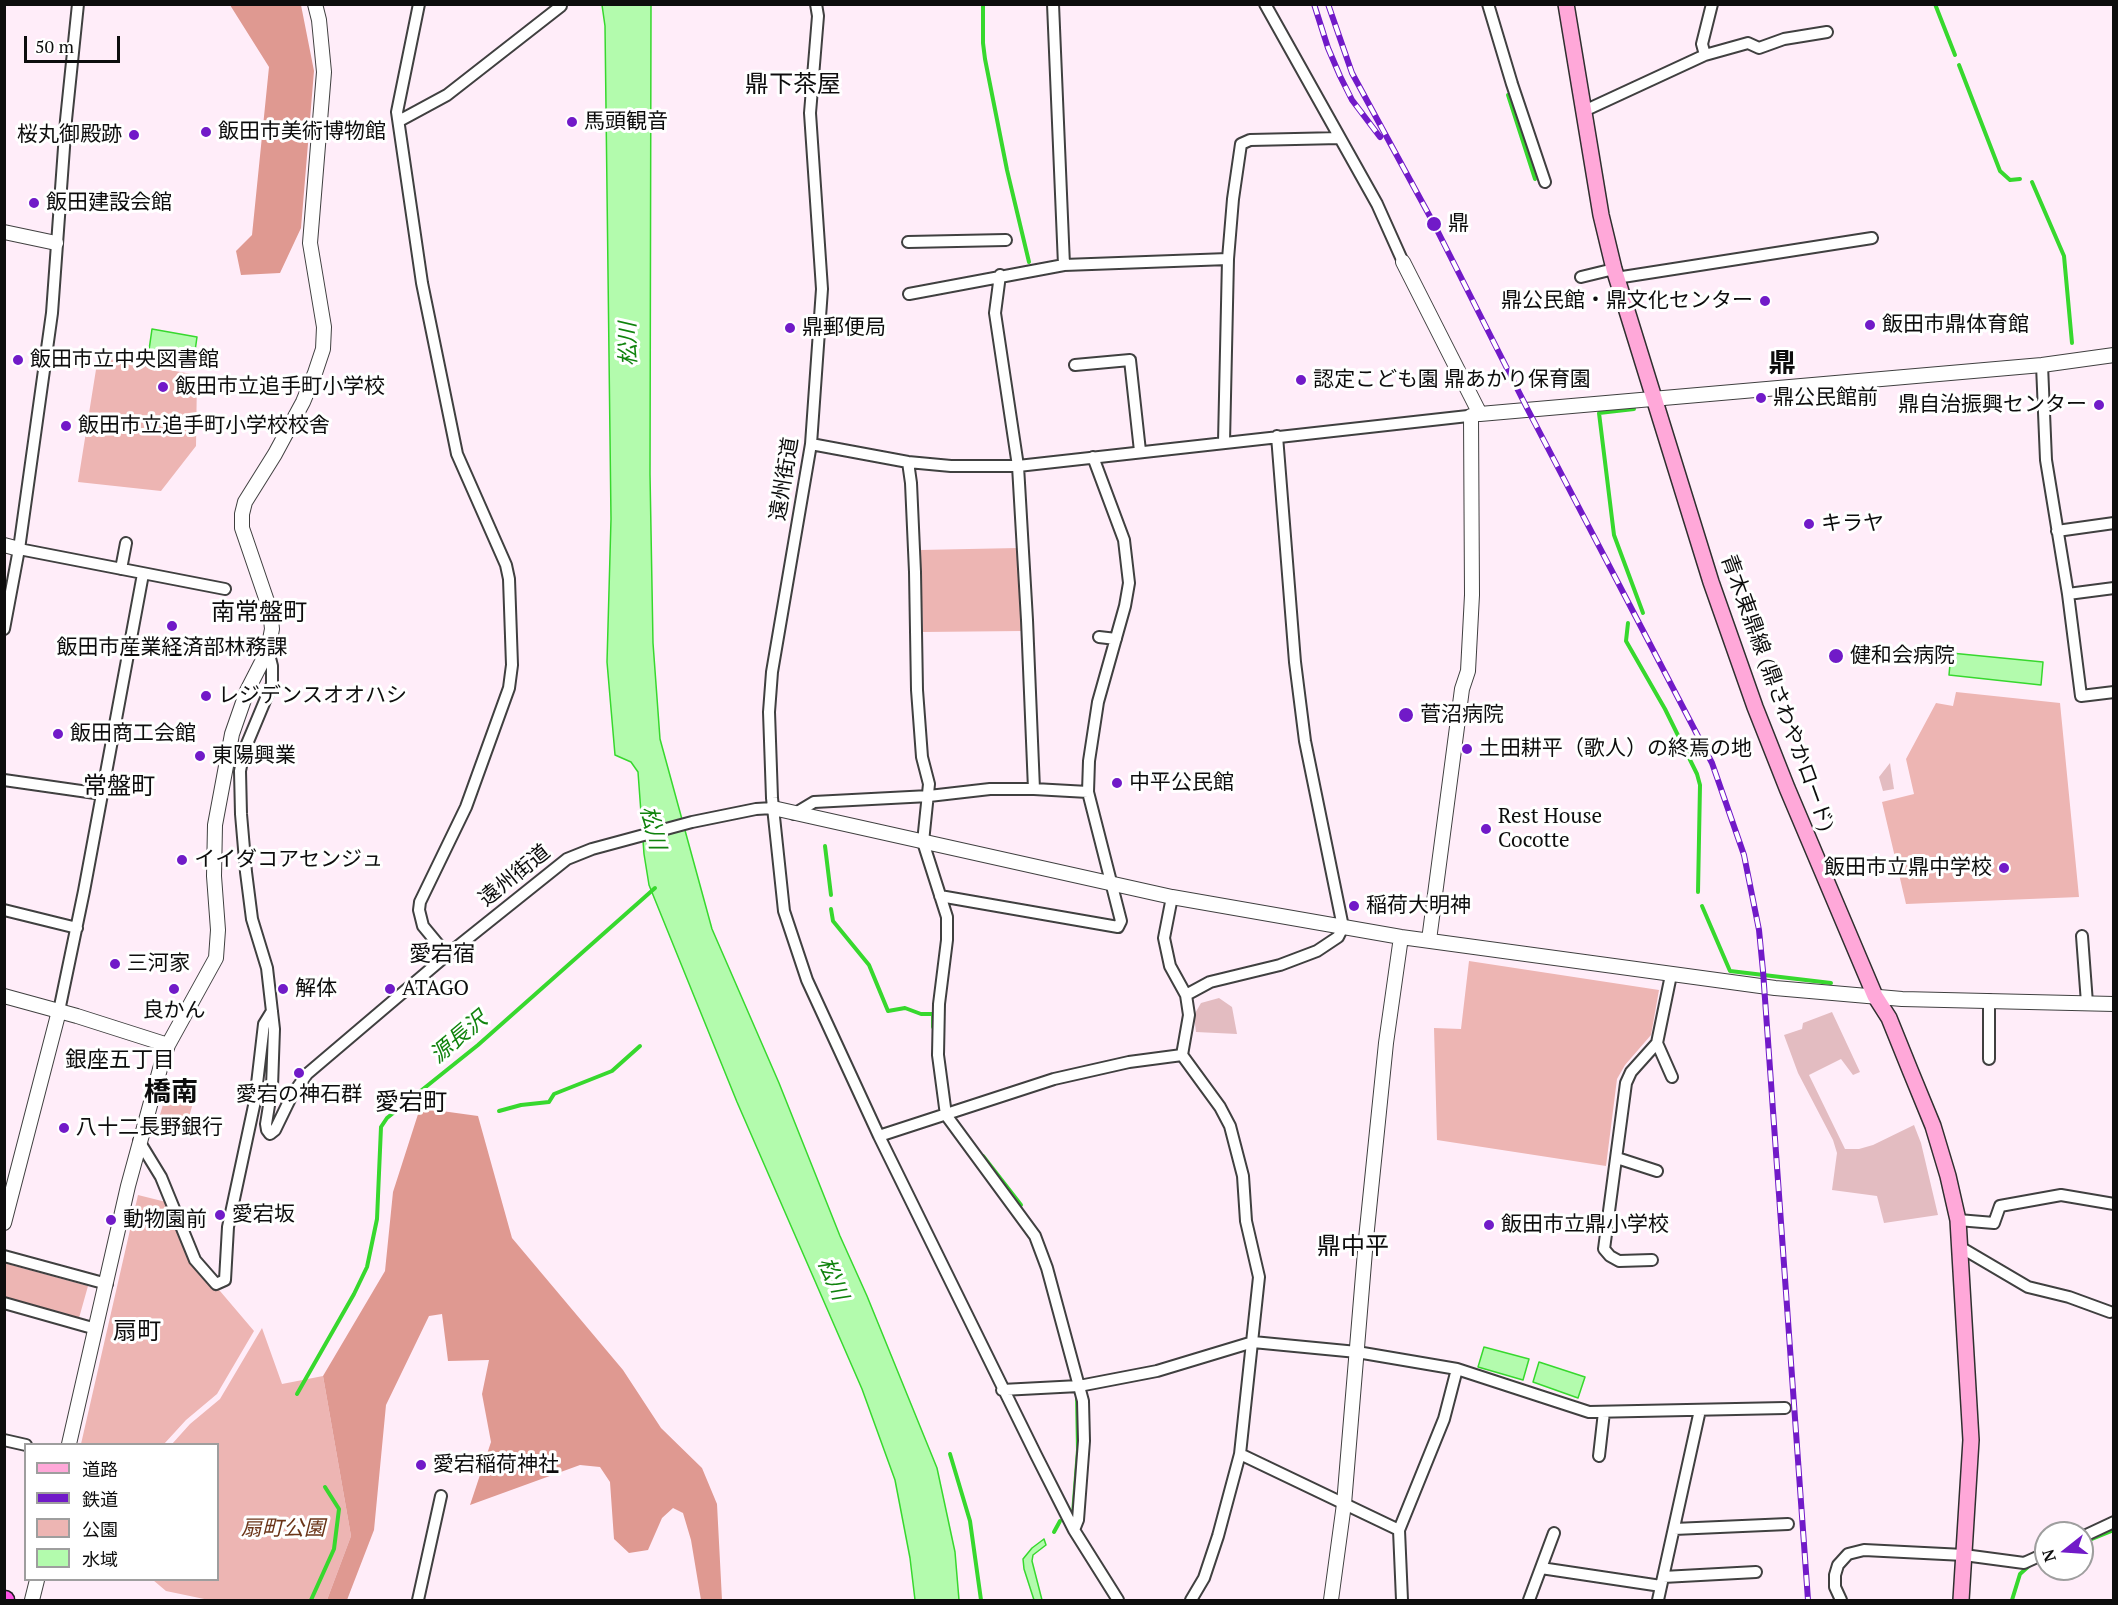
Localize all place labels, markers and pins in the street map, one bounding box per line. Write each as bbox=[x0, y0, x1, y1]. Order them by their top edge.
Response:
place label: 馬頭観音 bbox=[584, 109, 668, 135]
marker: 馬頭観音 bbox=[565, 115, 579, 129]
place label: 飯田市美術博物館 bbox=[218, 119, 386, 145]
place label: 桜丸御殿跡 bbox=[17, 122, 122, 148]
marker: 飯田市美術博物館 bbox=[199, 125, 213, 139]
marker: 桜丸御殿跡 bbox=[127, 128, 141, 142]
place label: 飯田建設会館 bbox=[46, 190, 172, 216]
marker: 飯田建設会館 bbox=[27, 196, 41, 210]
place label: 鼎 bbox=[1448, 211, 1469, 237]
marker: 鼎 bbox=[1425, 215, 1443, 233]
place label: 鼎公民館・鼎文化センター bbox=[1501, 288, 1753, 314]
marker: 鼎公民館・鼎文化センター bbox=[1758, 294, 1772, 308]
place label: 飯田市鼎体育館 bbox=[1882, 312, 2029, 338]
place label: 鼎郵便局 bbox=[802, 315, 886, 341]
marker: 飯田市鼎体育館 bbox=[1863, 318, 1877, 332]
marker: 鼎郵便局 bbox=[783, 321, 797, 335]
place label: 飯田市立中央図書館 bbox=[30, 347, 219, 373]
marker: 飯田市立中央図書館 bbox=[11, 353, 25, 367]
place label: 認定こども園 鼎あかり保育園 bbox=[1313, 367, 1591, 393]
marker: 認定こども園 鼎あかり保育園 bbox=[1294, 373, 1308, 387]
place label: 飯田市立追手町小学校 bbox=[175, 374, 385, 400]
marker: 飯田市立追手町小学校 bbox=[156, 380, 170, 394]
place label: 鼎公民館前 bbox=[1773, 385, 1878, 411]
marker: 鼎公民館前 bbox=[1754, 391, 1768, 405]
place label: 鼎自治振興センター bbox=[1898, 392, 2087, 418]
marker: 鼎自治振興センター bbox=[2092, 398, 2106, 412]
place label: 飯田市立追手町小学校校舎 bbox=[78, 413, 330, 439]
marker: 飯田市立追手町小学校校舎 bbox=[59, 419, 73, 433]
place label: キラヤ bbox=[1821, 511, 1884, 537]
marker: キラヤ bbox=[1802, 517, 1816, 531]
marker: 飯田市産業経済部林務課 bbox=[165, 619, 179, 633]
place label: 飯田市産業経済部林務課 bbox=[57, 635, 287, 661]
place label: 健和会病院 bbox=[1850, 643, 1955, 669]
marker: 健和会病院 bbox=[1827, 647, 1845, 665]
place label: レジデンスオオハシ bbox=[218, 683, 407, 709]
marker: レジデンスオオハシ bbox=[199, 689, 213, 703]
place label: 菅沼病院 bbox=[1420, 702, 1504, 728]
marker: 菅沼病院 bbox=[1397, 706, 1415, 724]
place label: 飯田商工会館 bbox=[70, 721, 196, 747]
marker: 飯田商工会館 bbox=[51, 727, 65, 741]
place label: 土田耕平（歌人）の終焉の地 bbox=[1479, 736, 1752, 762]
marker: 土田耕平（歌人）の終焉の地 bbox=[1460, 742, 1474, 756]
place label: 東陽興業 bbox=[212, 743, 296, 769]
marker: 東陽興業 bbox=[193, 749, 207, 763]
place label: 中平公民館 bbox=[1129, 770, 1234, 796]
marker: 中平公民館 bbox=[1110, 776, 1124, 790]
place label: Rest House Cocotte bbox=[1498, 804, 1602, 854]
marker: Rest House Cocotte bbox=[1479, 822, 1493, 836]
place label: イイダコアセンジュ bbox=[194, 847, 383, 873]
marker: イイダコアセンジュ bbox=[175, 853, 189, 867]
place label: 飯田市立鼎中学校 bbox=[1824, 855, 1992, 881]
marker: 飯田市立鼎中学校 bbox=[1997, 861, 2011, 875]
place label: 稲荷大明神 bbox=[1366, 893, 1471, 919]
marker: 稲荷大明神 bbox=[1347, 899, 1361, 913]
place label: 三河家 bbox=[127, 951, 190, 977]
marker: 三河家 bbox=[108, 957, 122, 971]
place label: 解体 bbox=[295, 976, 337, 1002]
place label: ATAGO bbox=[402, 976, 469, 1002]
marker: 良かん bbox=[167, 982, 181, 996]
marker: 解体 bbox=[276, 982, 290, 996]
marker: ATAGO bbox=[383, 982, 397, 996]
place label: 良かん bbox=[143, 998, 205, 1024]
marker: 愛宕の神石群 bbox=[292, 1066, 306, 1080]
place label: 愛宕の神石群 bbox=[236, 1082, 362, 1108]
place label: 八十二長野銀行 bbox=[76, 1115, 223, 1141]
marker: 八十二長野銀行 bbox=[57, 1121, 71, 1135]
place label: 愛宕坂 bbox=[232, 1202, 295, 1228]
place label: 動物園前 bbox=[123, 1207, 207, 1233]
marker: 愛宕坂 bbox=[213, 1208, 227, 1222]
place label: 飯田市立鼎小学校 bbox=[1501, 1212, 1669, 1238]
marker: 動物園前 bbox=[104, 1213, 118, 1227]
marker: 飯田市立鼎小学校 bbox=[1482, 1218, 1496, 1232]
place label: 愛宕稲荷神社 bbox=[433, 1452, 559, 1478]
marker: 愛宕稲荷神社 bbox=[414, 1458, 428, 1472]

